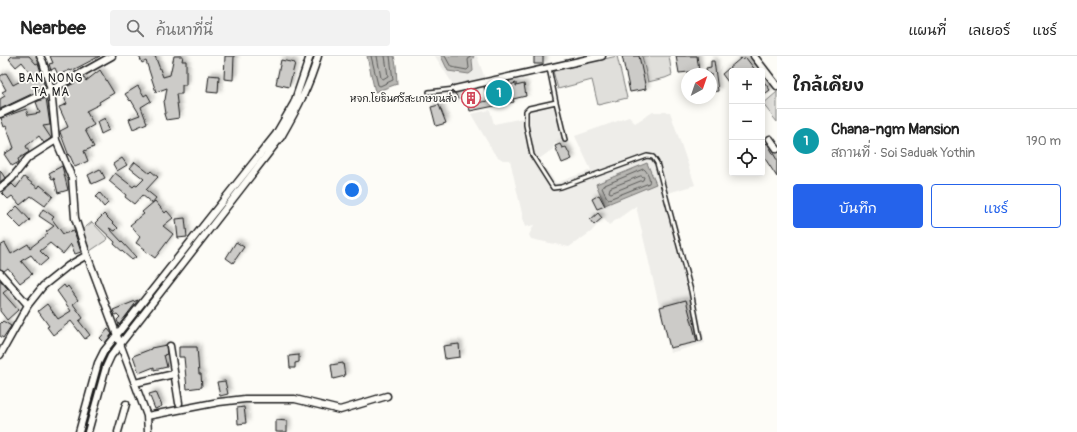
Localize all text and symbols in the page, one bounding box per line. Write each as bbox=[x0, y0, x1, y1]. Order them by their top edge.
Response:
search box bbox=[110, 10, 390, 46]
text: Nearbee bbox=[20, 16, 86, 40]
icon: search bbox=[124, 17, 146, 39]
text: ค้นหาที่นี่ bbox=[156, 21, 213, 40]
text: แผนที่ bbox=[908, 22, 946, 39]
text: เลเยอร์ bbox=[968, 22, 1010, 39]
text: แชร์ bbox=[1032, 22, 1057, 39]
north arrow bbox=[681, 68, 717, 104]
map controls bbox=[729, 68, 765, 176]
button: + bbox=[729, 68, 765, 104]
district label: BAN NONG TA MA bbox=[18, 71, 84, 100]
text: ใกล้เคียง bbox=[793, 75, 864, 96]
pin: 1 bbox=[486, 78, 512, 108]
building icon: หจก.โยธินศรีสะเกษขนส่ง bbox=[460, 87, 482, 109]
place label: หจก.โยธินศรีสะเกษขนส่ง bbox=[350, 92, 457, 105]
button: − bbox=[729, 104, 765, 140]
text: Chana-ngm Mansion bbox=[831, 120, 960, 139]
text: 1 bbox=[803, 133, 809, 149]
text: 190 m bbox=[1026, 133, 1061, 149]
button: locate bbox=[729, 140, 765, 176]
text: สถานที่ · Soi Saduak Yothin bbox=[831, 145, 975, 161]
your location bbox=[342, 180, 362, 200]
button: บันทึก bbox=[793, 184, 923, 228]
button: แชร์ bbox=[931, 184, 1061, 228]

